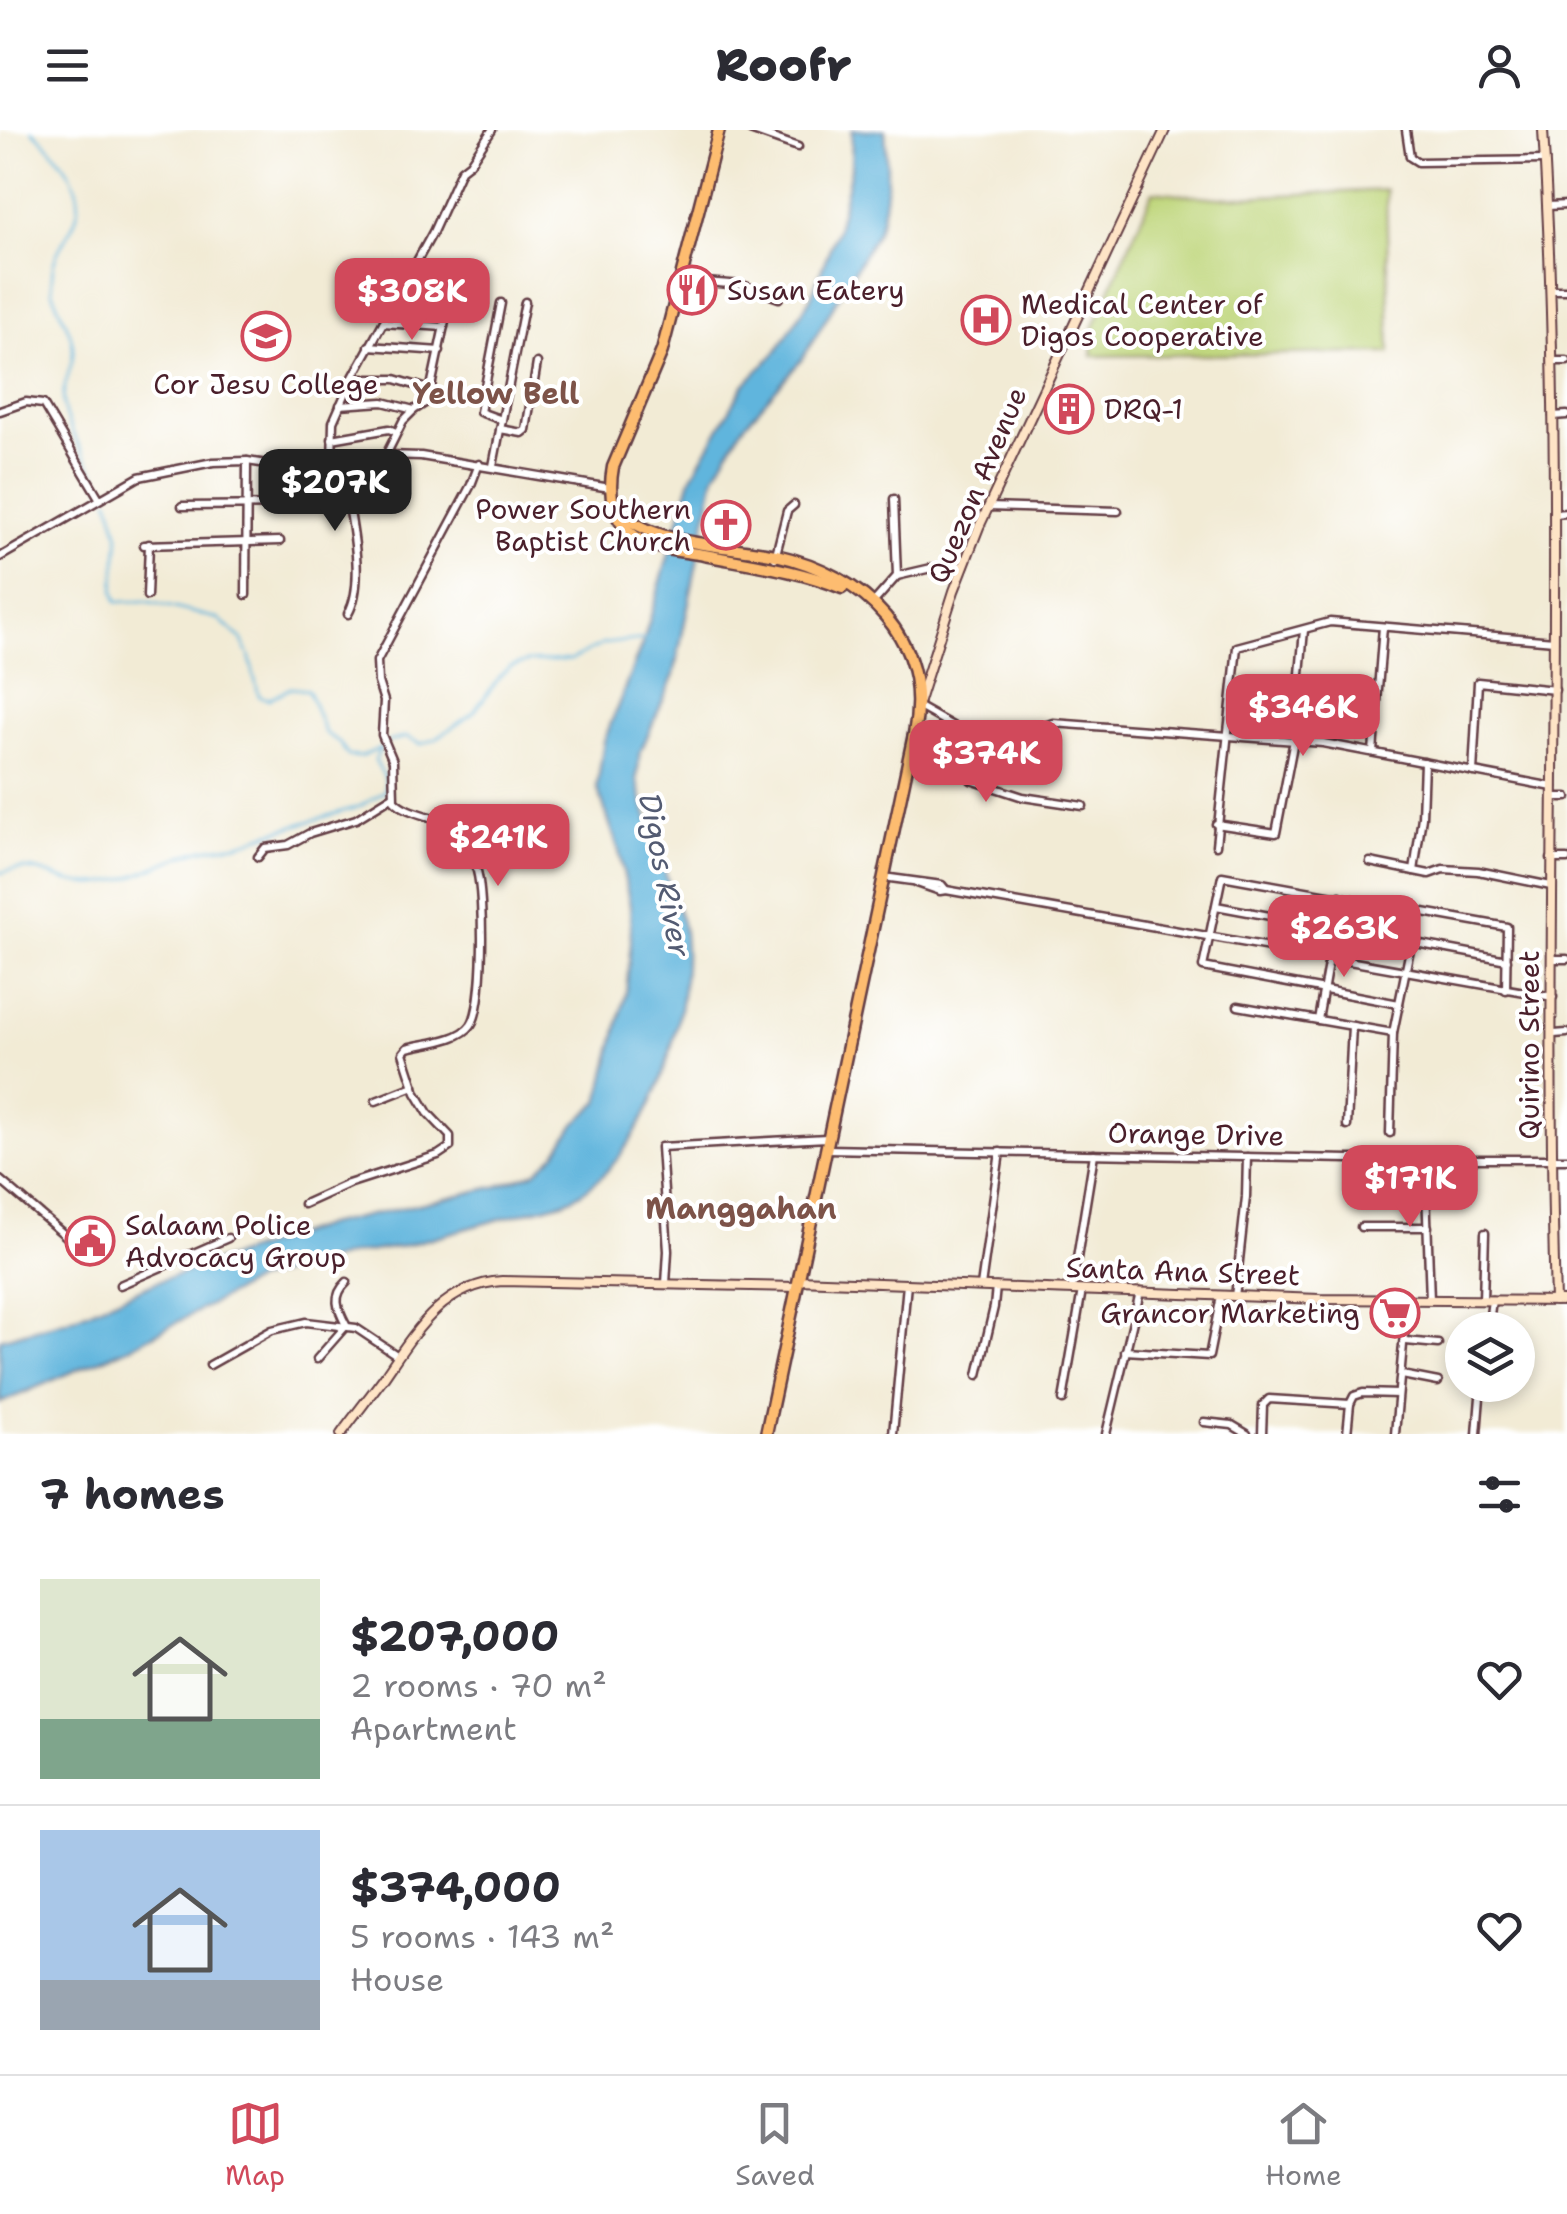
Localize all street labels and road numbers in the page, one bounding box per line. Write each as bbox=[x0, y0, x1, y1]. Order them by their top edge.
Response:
street label: Quezon Avenue bbox=[919, 381, 1035, 589]
street label: Quirino Street bbox=[1510, 950, 1548, 1140]
street label: Orange Drive bbox=[1107, 1113, 1285, 1155]
street label: Santa Ana Street bbox=[1065, 1248, 1301, 1294]

